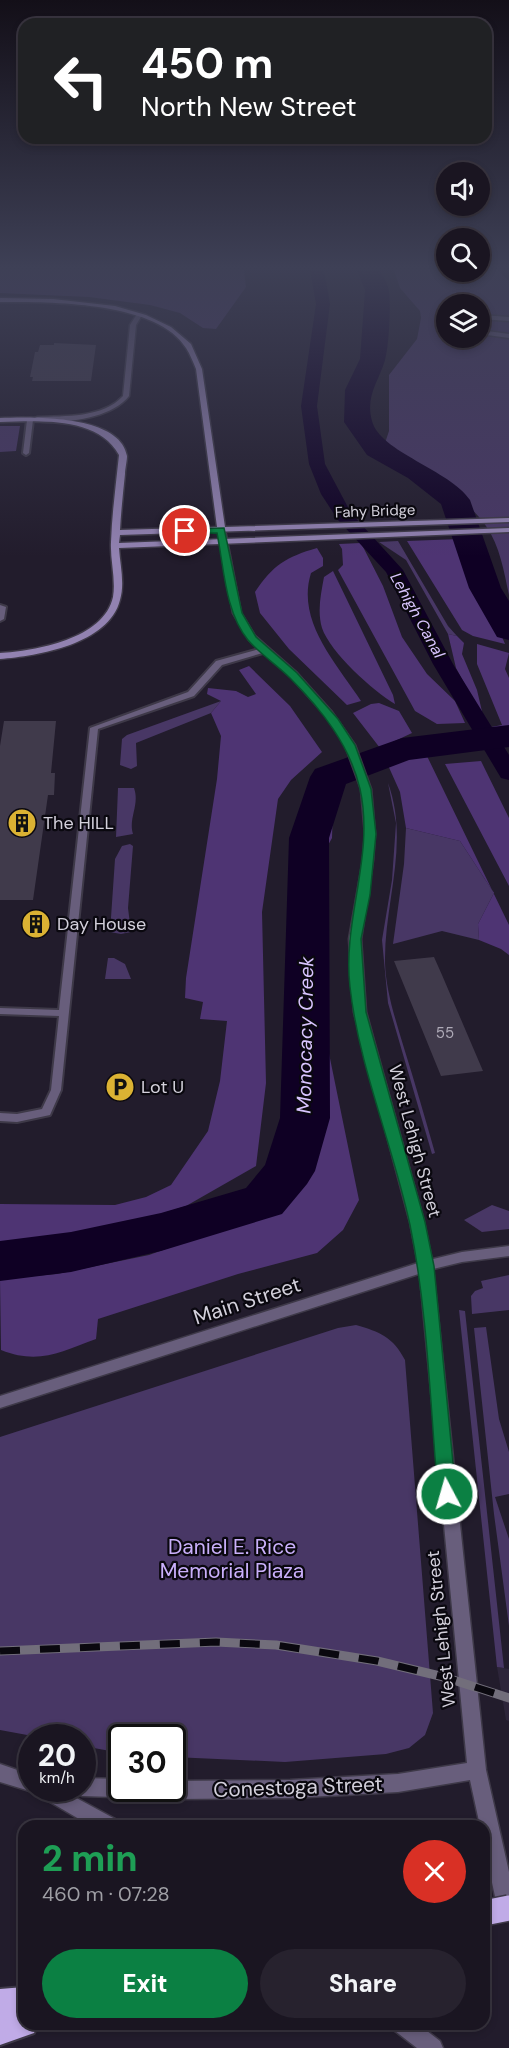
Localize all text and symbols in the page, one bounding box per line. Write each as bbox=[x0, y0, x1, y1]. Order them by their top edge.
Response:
text: 450 m bbox=[141, 36, 273, 91]
icon: left bbox=[42, 42, 120, 120]
text: North New Street bbox=[141, 89, 357, 124]
map controls bbox=[436, 162, 490, 348]
button: sound bbox=[436, 162, 490, 216]
button: search bbox=[436, 228, 490, 282]
button: layers bbox=[436, 294, 490, 348]
street label: Fahy Bridge bbox=[334, 500, 416, 522]
pin bbox=[159, 505, 210, 556]
icon: arrive bbox=[168, 514, 201, 547]
water label: Lehigh Canal bbox=[385, 569, 450, 662]
building icon: The HILL bbox=[6, 807, 38, 839]
place label: The HILL bbox=[43, 811, 114, 835]
building icon: Day House bbox=[20, 908, 52, 940]
place label: Day House bbox=[57, 912, 146, 936]
water label: Monocacy Creek bbox=[291, 955, 319, 1114]
house number: 55 bbox=[436, 1023, 454, 1043]
street label: West Lehigh Street bbox=[383, 1062, 447, 1220]
parking icon: Lot U bbox=[104, 1071, 136, 1103]
place label: Lot U bbox=[141, 1075, 184, 1099]
street label: Main Street bbox=[190, 1270, 304, 1332]
position arrow bbox=[415, 1462, 479, 1526]
park label: Daniel E. Rice Memorial Plaza bbox=[160, 1533, 304, 1585]
street label: West Lehigh Street bbox=[421, 1549, 461, 1709]
speed limit sign: 30 bbox=[108, 1724, 186, 1802]
text: 20 bbox=[38, 1736, 76, 1775]
text: km/h bbox=[39, 1768, 75, 1788]
street label: Conestoga Street bbox=[213, 1770, 383, 1804]
text: 2 min bbox=[42, 1835, 138, 1882]
button: close bbox=[403, 1840, 466, 1903]
text: 460 m · 07:28 bbox=[42, 1881, 170, 1907]
button: Exit bbox=[42, 1949, 248, 2018]
button: Share bbox=[260, 1949, 466, 2018]

